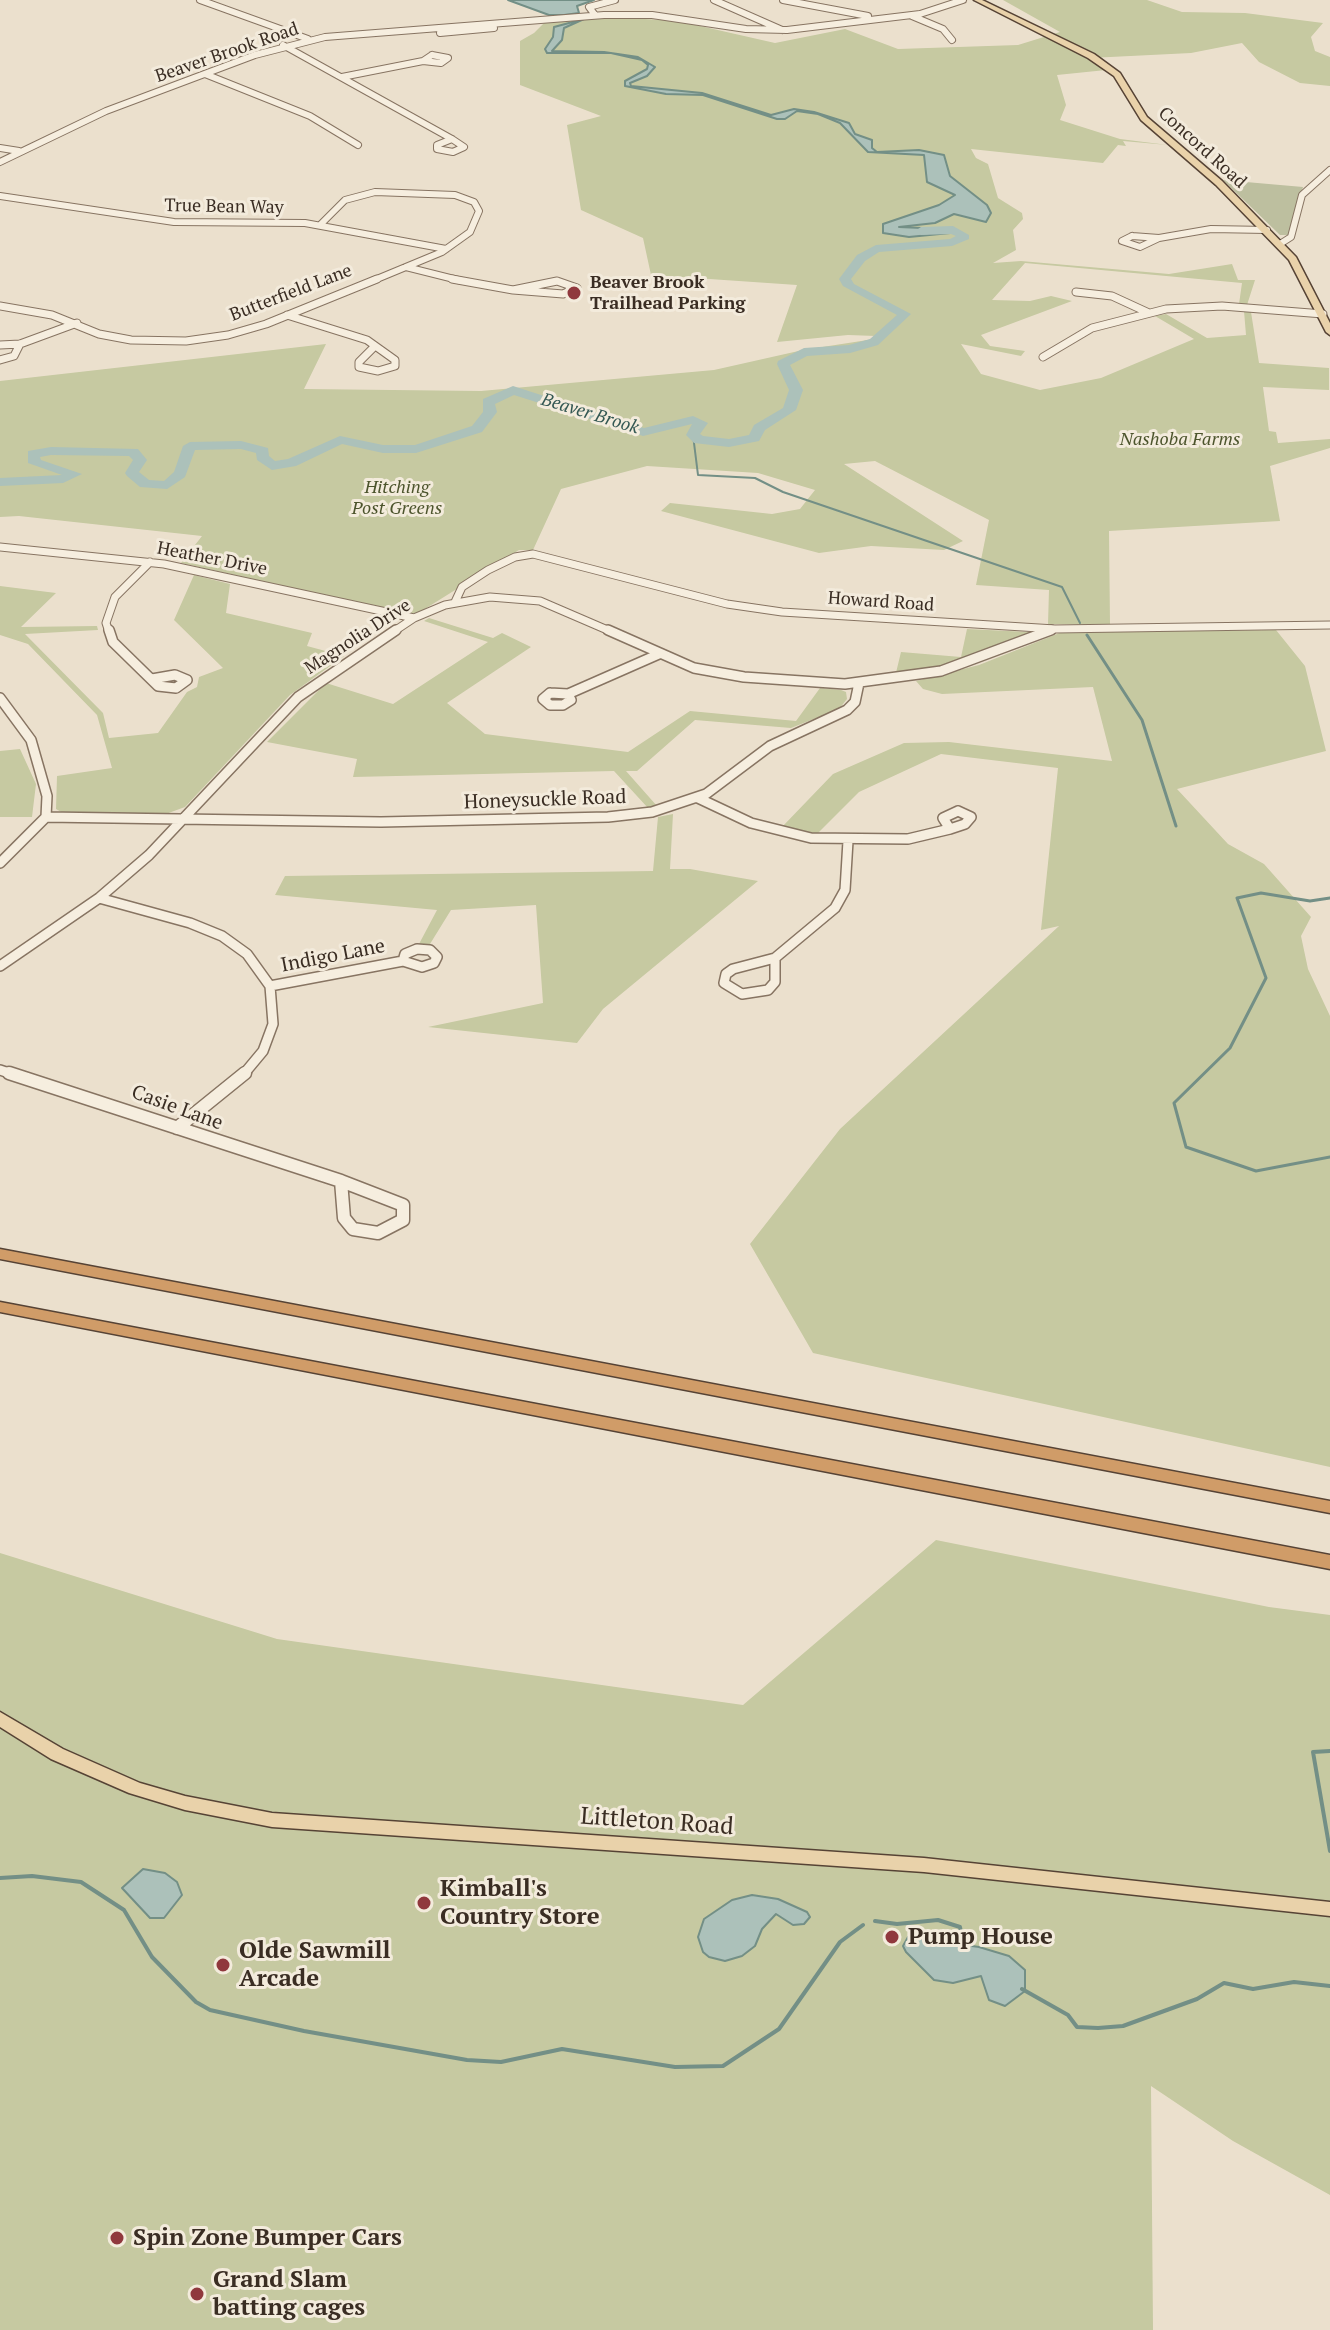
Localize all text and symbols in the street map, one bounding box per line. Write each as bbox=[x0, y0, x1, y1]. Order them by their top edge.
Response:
street label: Beaver Brook Road bbox=[153, 18, 301, 88]
street label: Concord Road bbox=[1153, 103, 1251, 193]
street label: True Bean Way bbox=[164, 195, 284, 219]
street label: Butterfield Lane bbox=[227, 260, 355, 326]
place label: Beaver Brook Trailhead Parking bbox=[590, 272, 745, 314]
marker: Beaver Brook Trailhead Parking bbox=[565, 284, 583, 302]
water label: Beaver Brook bbox=[539, 389, 641, 439]
park label: Nashoba Farms bbox=[1120, 429, 1240, 451]
park label: Hitching Post Greens bbox=[352, 477, 442, 520]
street label: Heather Drive bbox=[155, 538, 269, 580]
street label: Howard Road bbox=[827, 588, 935, 616]
street label: Magnolia Drive bbox=[301, 595, 415, 679]
street label: Honeysuckle Road bbox=[463, 785, 627, 815]
street label: Indigo Lane bbox=[279, 934, 387, 978]
street label: Casie Lane bbox=[128, 1080, 226, 1136]
street label: Littleton Road bbox=[580, 1802, 734, 1842]
place label: Kimball's Country Store bbox=[440, 1875, 600, 1931]
marker: Kimball's Country Store bbox=[415, 1894, 433, 1912]
place label: Pump House bbox=[908, 1923, 1053, 1951]
marker: Pump House bbox=[883, 1928, 901, 1946]
place label: Olde Sawmill Arcade bbox=[239, 1937, 390, 1993]
marker: Olde Sawmill Arcade bbox=[214, 1956, 232, 1974]
place label: Spin Zone Bumper Cars bbox=[133, 2224, 402, 2252]
marker: Spin Zone Bumper Cars bbox=[108, 2229, 126, 2247]
place label: Grand Slam batting cages bbox=[213, 2266, 365, 2322]
marker: Grand Slam batting cages bbox=[188, 2285, 206, 2303]

